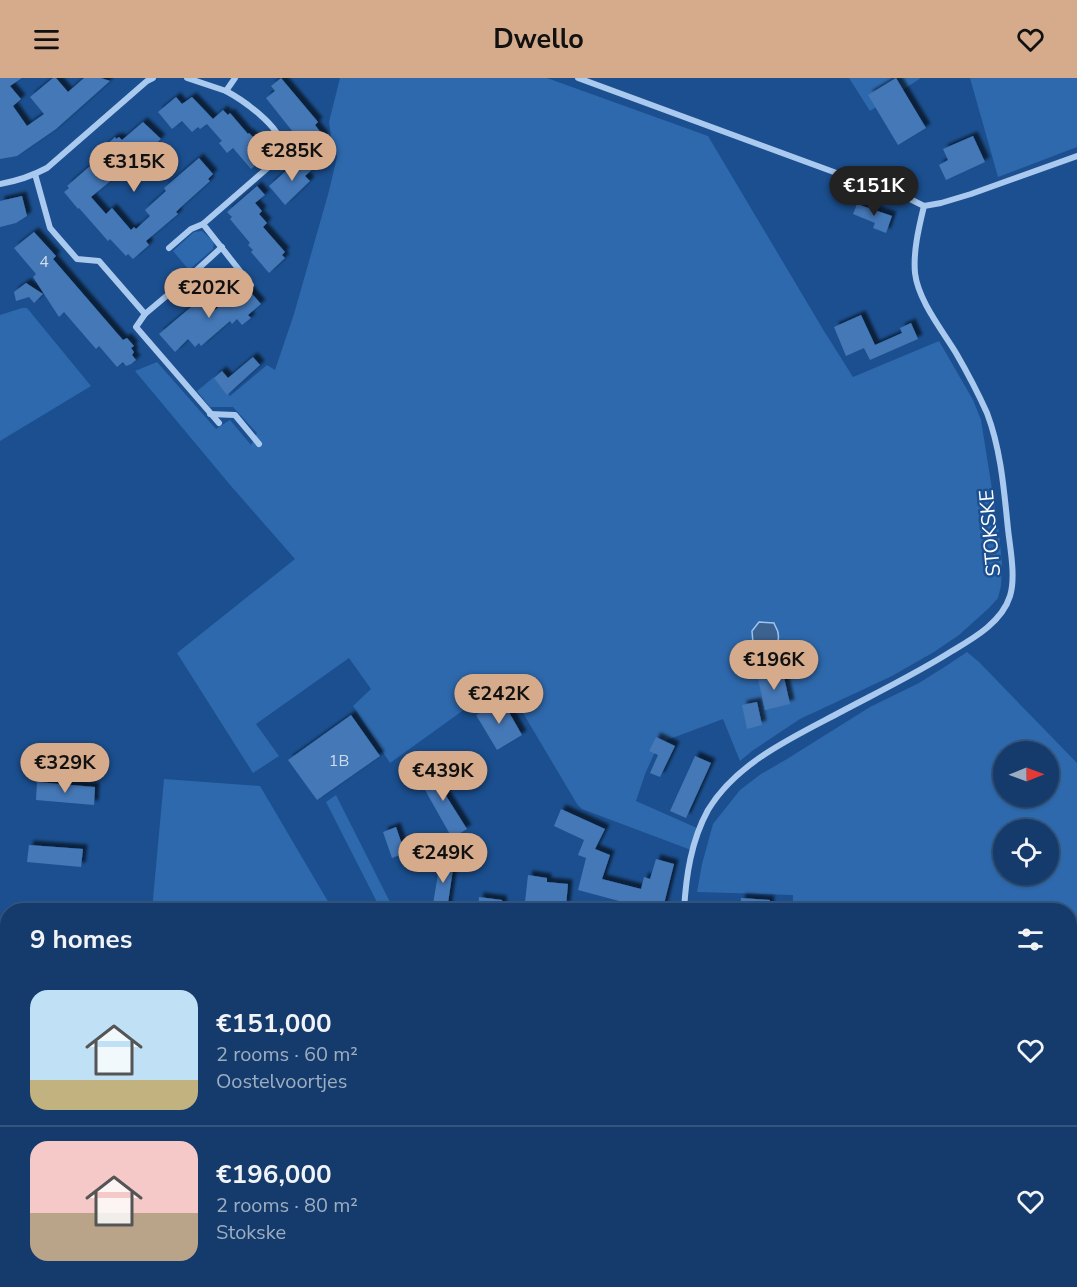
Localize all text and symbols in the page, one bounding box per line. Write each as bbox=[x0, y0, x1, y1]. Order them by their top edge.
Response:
text: Dwello bbox=[493, 21, 584, 58]
icon: menu bbox=[30, 23, 63, 56]
icon: heart bbox=[1014, 23, 1047, 56]
pin: €285K bbox=[250, 131, 334, 182]
text: €285K bbox=[261, 137, 323, 164]
pin: €315K bbox=[92, 142, 176, 193]
text: €315K bbox=[103, 148, 165, 175]
pin: €151K bbox=[832, 166, 916, 217]
text: €151K bbox=[843, 172, 905, 199]
house number: 4 bbox=[39, 251, 49, 273]
pin: €202K bbox=[167, 268, 251, 319]
text: €202K bbox=[178, 274, 240, 301]
street label: STOKSKE bbox=[973, 489, 1007, 577]
pin: €196K bbox=[732, 640, 816, 691]
text: €196K bbox=[743, 646, 805, 673]
pin: €242K bbox=[457, 674, 541, 725]
text: €242K bbox=[468, 680, 530, 707]
north arrow bbox=[993, 741, 1059, 807]
map controls bbox=[993, 741, 1059, 885]
pin: €329K bbox=[23, 743, 107, 794]
text: €329K bbox=[34, 749, 96, 776]
house number: 1B bbox=[329, 750, 349, 772]
pin: €439K bbox=[401, 751, 485, 802]
text: €439K bbox=[412, 757, 474, 784]
button: locate bbox=[993, 819, 1059, 885]
pin: €249K bbox=[401, 833, 485, 884]
text: €249K bbox=[412, 839, 474, 866]
text: 9 homes bbox=[30, 922, 132, 957]
icon: filters bbox=[1014, 923, 1047, 956]
text: €151,000 bbox=[216, 1006, 332, 1041]
icon: home bbox=[78, 1014, 150, 1086]
icon: heart bbox=[1014, 1034, 1047, 1067]
text: 2 rooms · 60 m² bbox=[216, 1041, 358, 1068]
text: Oostelvoortjes bbox=[216, 1068, 347, 1095]
text: €196,000 bbox=[216, 1157, 332, 1192]
icon: home bbox=[78, 1165, 150, 1237]
icon: heart bbox=[1014, 1185, 1047, 1218]
text: 2 rooms · 80 m² bbox=[216, 1192, 358, 1219]
text: Stokske bbox=[216, 1219, 286, 1246]

